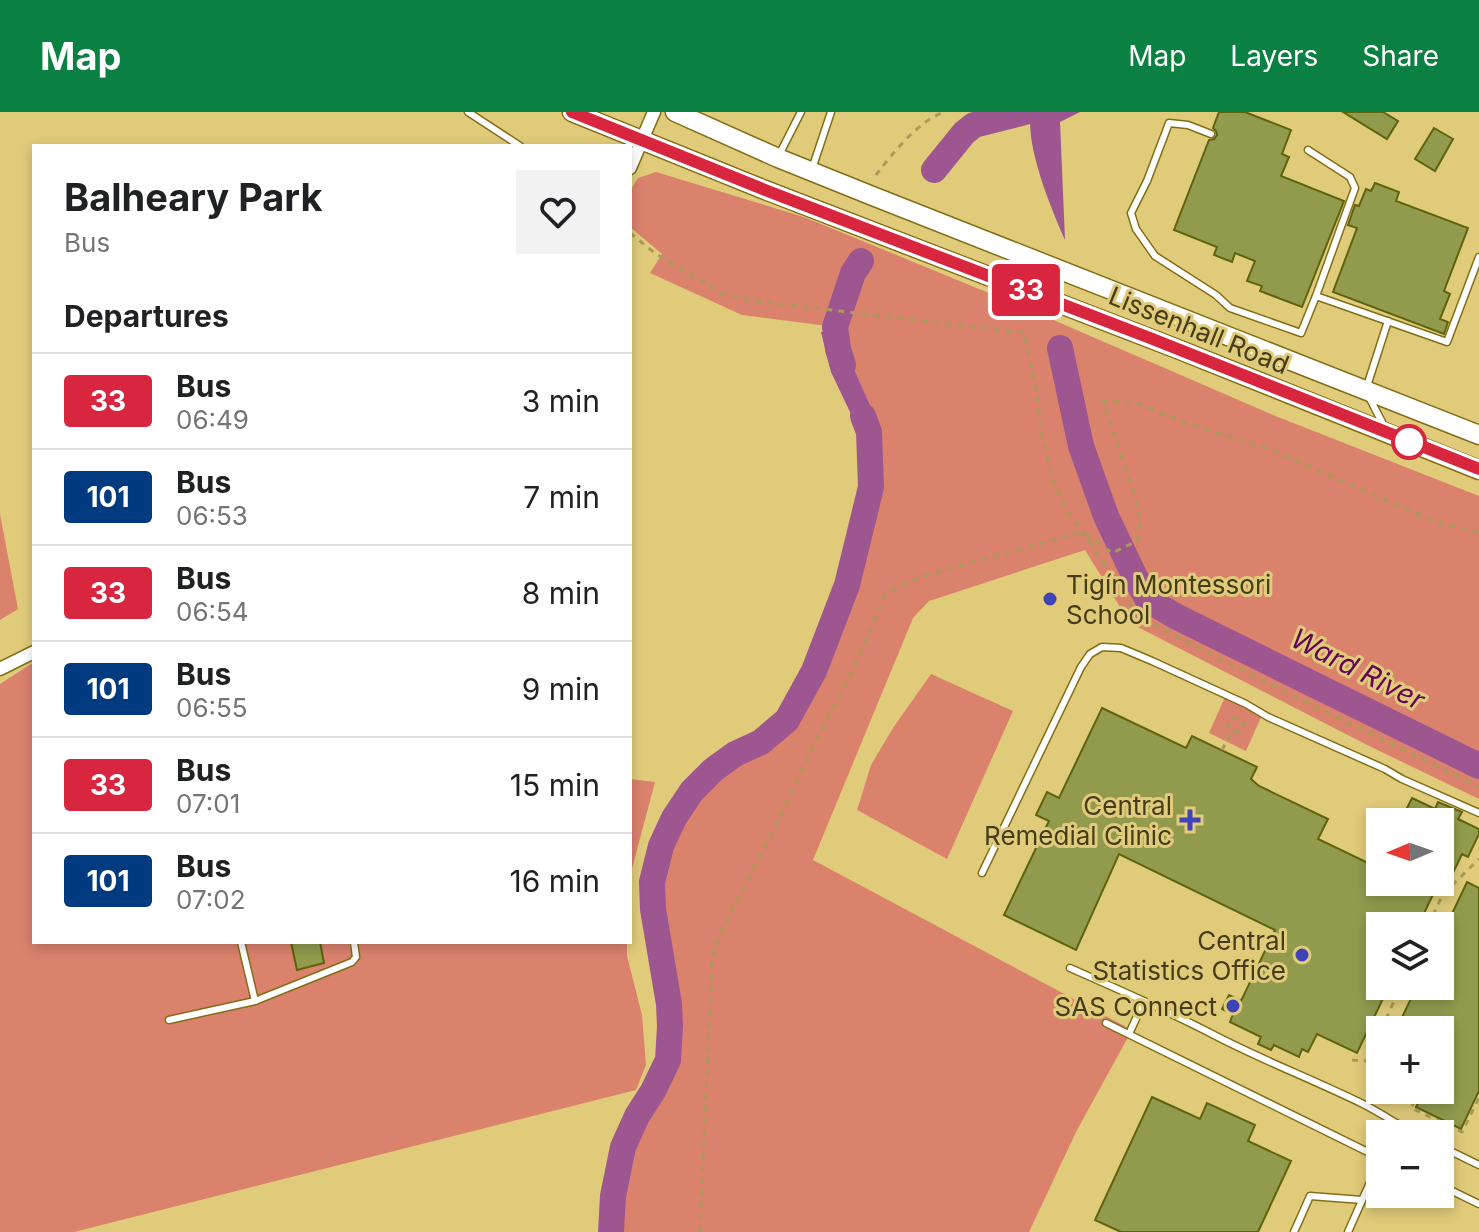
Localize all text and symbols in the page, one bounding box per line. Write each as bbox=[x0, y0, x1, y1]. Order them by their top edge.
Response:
text: Map bbox=[40, 33, 121, 79]
text: Map bbox=[1128, 39, 1186, 73]
text: Layers bbox=[1230, 39, 1318, 73]
text: Share bbox=[1362, 39, 1439, 73]
button: heart bbox=[516, 170, 600, 254]
text: Balheary Park bbox=[64, 174, 323, 220]
text: Bus bbox=[64, 227, 110, 258]
line badge: 33 bbox=[990, 264, 1062, 316]
text: 33 bbox=[1008, 273, 1044, 307]
street label: Lissenhall Road bbox=[1104, 280, 1294, 380]
text: Departures bbox=[64, 298, 229, 334]
text: Bus bbox=[176, 368, 231, 404]
text: 3 min bbox=[522, 383, 600, 419]
text: 33 bbox=[90, 384, 126, 418]
text: 06:49 bbox=[176, 404, 249, 435]
unlabelled marker bbox=[1392, 425, 1426, 459]
text: Bus bbox=[176, 464, 231, 500]
text: 7 min bbox=[523, 479, 600, 515]
text: 101 bbox=[86, 480, 130, 514]
text: 06:53 bbox=[176, 500, 248, 531]
text: Bus bbox=[176, 560, 231, 596]
place label: Tigín Montessori School bbox=[1066, 569, 1271, 630]
text: 8 min bbox=[522, 575, 600, 611]
text: 33 bbox=[90, 576, 126, 610]
marker: Tigín Montessori School bbox=[1041, 590, 1059, 608]
text: 06:54 bbox=[176, 596, 249, 627]
water label: Ward River bbox=[1286, 621, 1432, 718]
text: Bus bbox=[176, 656, 231, 692]
text: 9 min bbox=[522, 671, 600, 707]
text: 101 bbox=[86, 672, 130, 706]
text: 06:55 bbox=[176, 692, 248, 723]
text: Bus bbox=[176, 752, 231, 788]
text: 15 min bbox=[510, 767, 600, 803]
text: 33 bbox=[90, 768, 126, 802]
text: 07:01 bbox=[176, 788, 240, 819]
place label: Central Remedial Clinic bbox=[984, 790, 1172, 851]
north arrow bbox=[1366, 808, 1454, 896]
map controls bbox=[1366, 808, 1454, 1208]
marker: Central Remedial Clinic bbox=[1179, 809, 1201, 831]
text: Bus bbox=[176, 848, 231, 884]
text: 16 min bbox=[509, 863, 600, 899]
text: 101 bbox=[86, 864, 130, 898]
text: 07:02 bbox=[176, 884, 245, 915]
button: layers bbox=[1366, 912, 1454, 1000]
place label: Central Statistics Office bbox=[1092, 925, 1286, 986]
marker: Central Statistics Office bbox=[1293, 946, 1311, 964]
place label: SAS Connect bbox=[1055, 991, 1217, 1022]
marker: SAS Connect bbox=[1224, 997, 1242, 1015]
button: + bbox=[1366, 1016, 1454, 1104]
button: − bbox=[1366, 1120, 1454, 1208]

